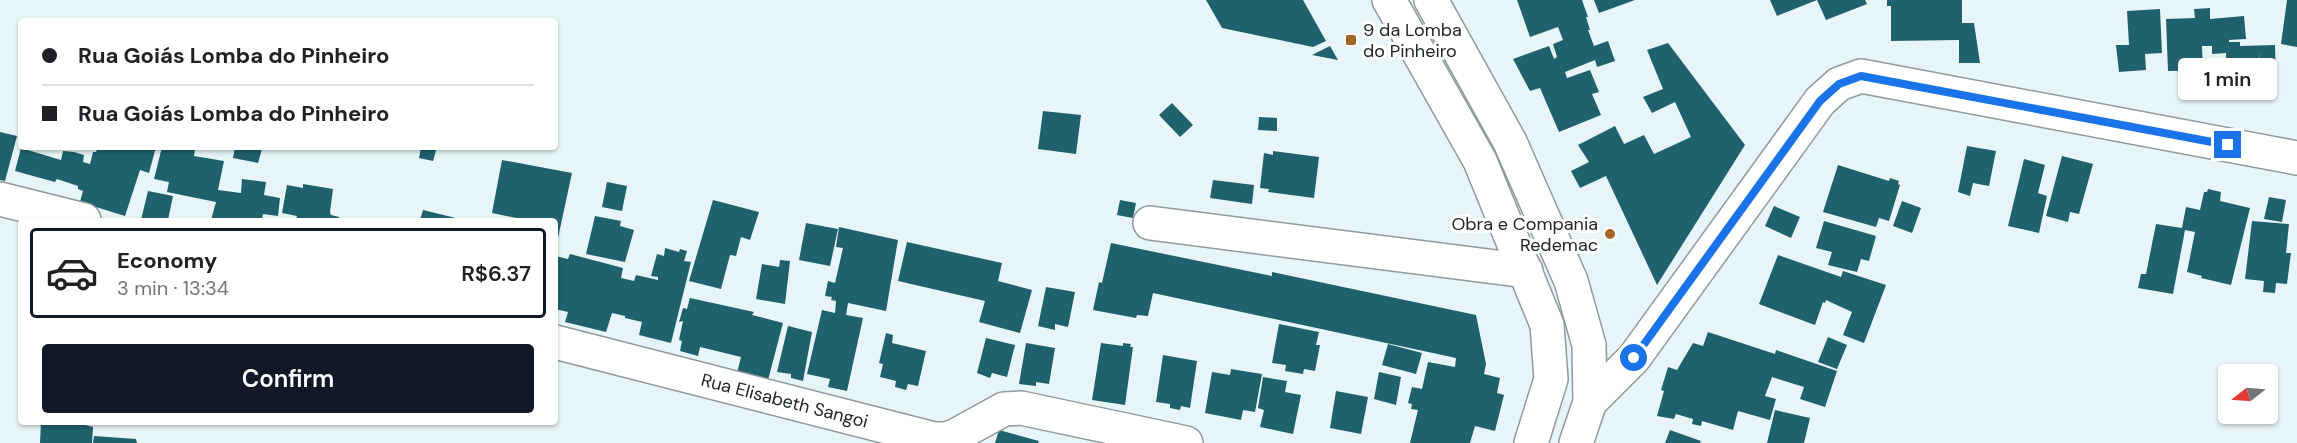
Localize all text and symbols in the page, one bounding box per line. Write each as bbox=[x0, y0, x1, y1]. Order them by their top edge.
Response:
place label: 9 da Lomba do Pinheiro bbox=[1363, 18, 1462, 63]
marker: 9 da Lomba do Pinheiro bbox=[1344, 33, 1358, 47]
text: Rua Goiás Lomba do Pinheiro bbox=[78, 41, 389, 70]
callout: 1 min bbox=[2178, 58, 2278, 100]
text: 1 min bbox=[2204, 66, 2251, 92]
text: Rua Goiás Lomba do Pinheiro bbox=[78, 99, 389, 128]
route end bbox=[2214, 131, 2241, 158]
place label: Obra e Compania Redemac bbox=[1451, 212, 1598, 257]
marker: Obra e Compania Redemac bbox=[1603, 227, 1617, 241]
icon: car bbox=[45, 246, 99, 300]
text: Economy bbox=[117, 246, 217, 275]
text: R$6.37 bbox=[461, 259, 531, 288]
text: 3 min · 13:34 bbox=[117, 275, 229, 301]
button: Confirm bbox=[42, 344, 534, 413]
route start bbox=[1620, 344, 1647, 371]
north arrow bbox=[2218, 364, 2278, 424]
map controls bbox=[2218, 364, 2278, 424]
street label: Rua Elisabeth Sangoi bbox=[698, 368, 871, 434]

